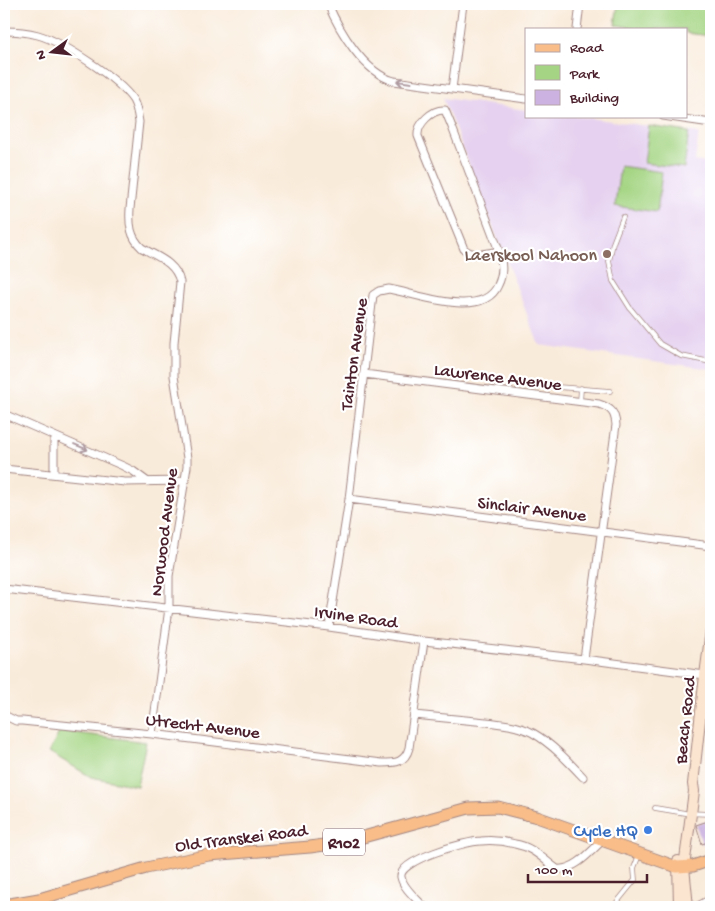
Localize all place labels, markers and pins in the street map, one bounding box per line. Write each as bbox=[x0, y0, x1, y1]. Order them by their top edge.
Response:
place label: Laerskool Nahoon bbox=[465, 246, 597, 267]
marker: Laerskool Nahoon bbox=[601, 248, 613, 260]
place label: Cycle HQ bbox=[573, 822, 638, 843]
marker: Cycle HQ bbox=[642, 824, 654, 836]

